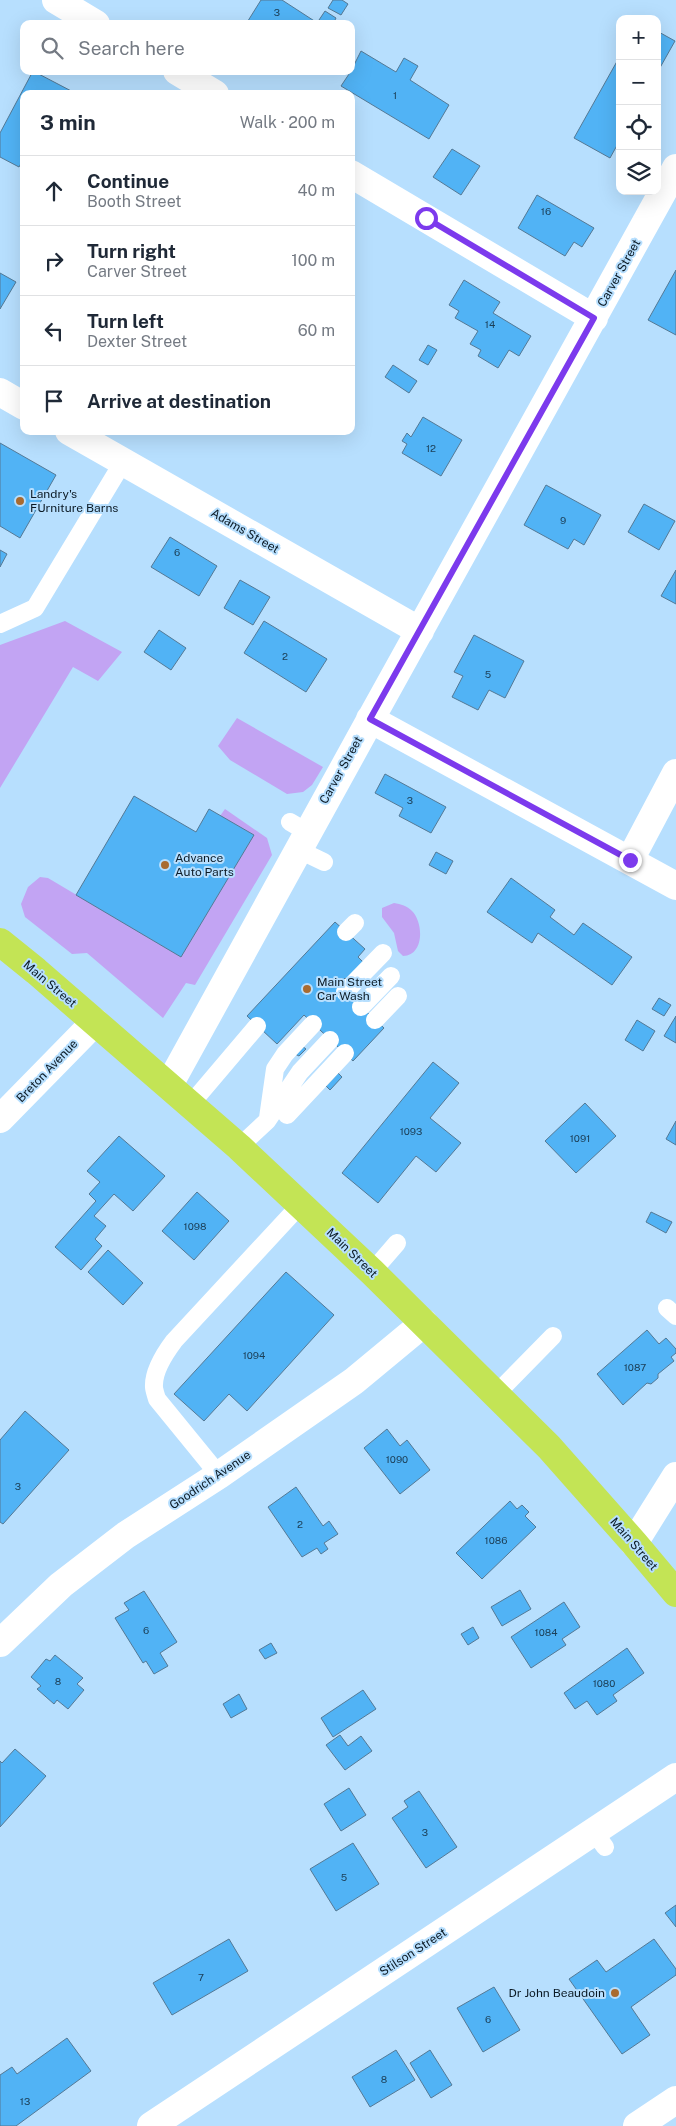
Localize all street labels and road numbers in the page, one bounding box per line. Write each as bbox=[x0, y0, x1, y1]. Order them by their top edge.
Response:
street label: Carver Street bbox=[595, 236, 643, 309]
street label: Adams Street bbox=[208, 506, 282, 556]
street label: Carver Street bbox=[317, 733, 365, 806]
street label: Main Street bbox=[21, 958, 80, 1011]
street label: Breton Avenue bbox=[14, 1037, 80, 1105]
street label: Main Street bbox=[324, 1225, 381, 1281]
street label: Goodrich Avenue bbox=[167, 1448, 253, 1512]
street label: Main Street bbox=[607, 1515, 661, 1573]
street label: Stilson Street bbox=[377, 1925, 449, 1979]

